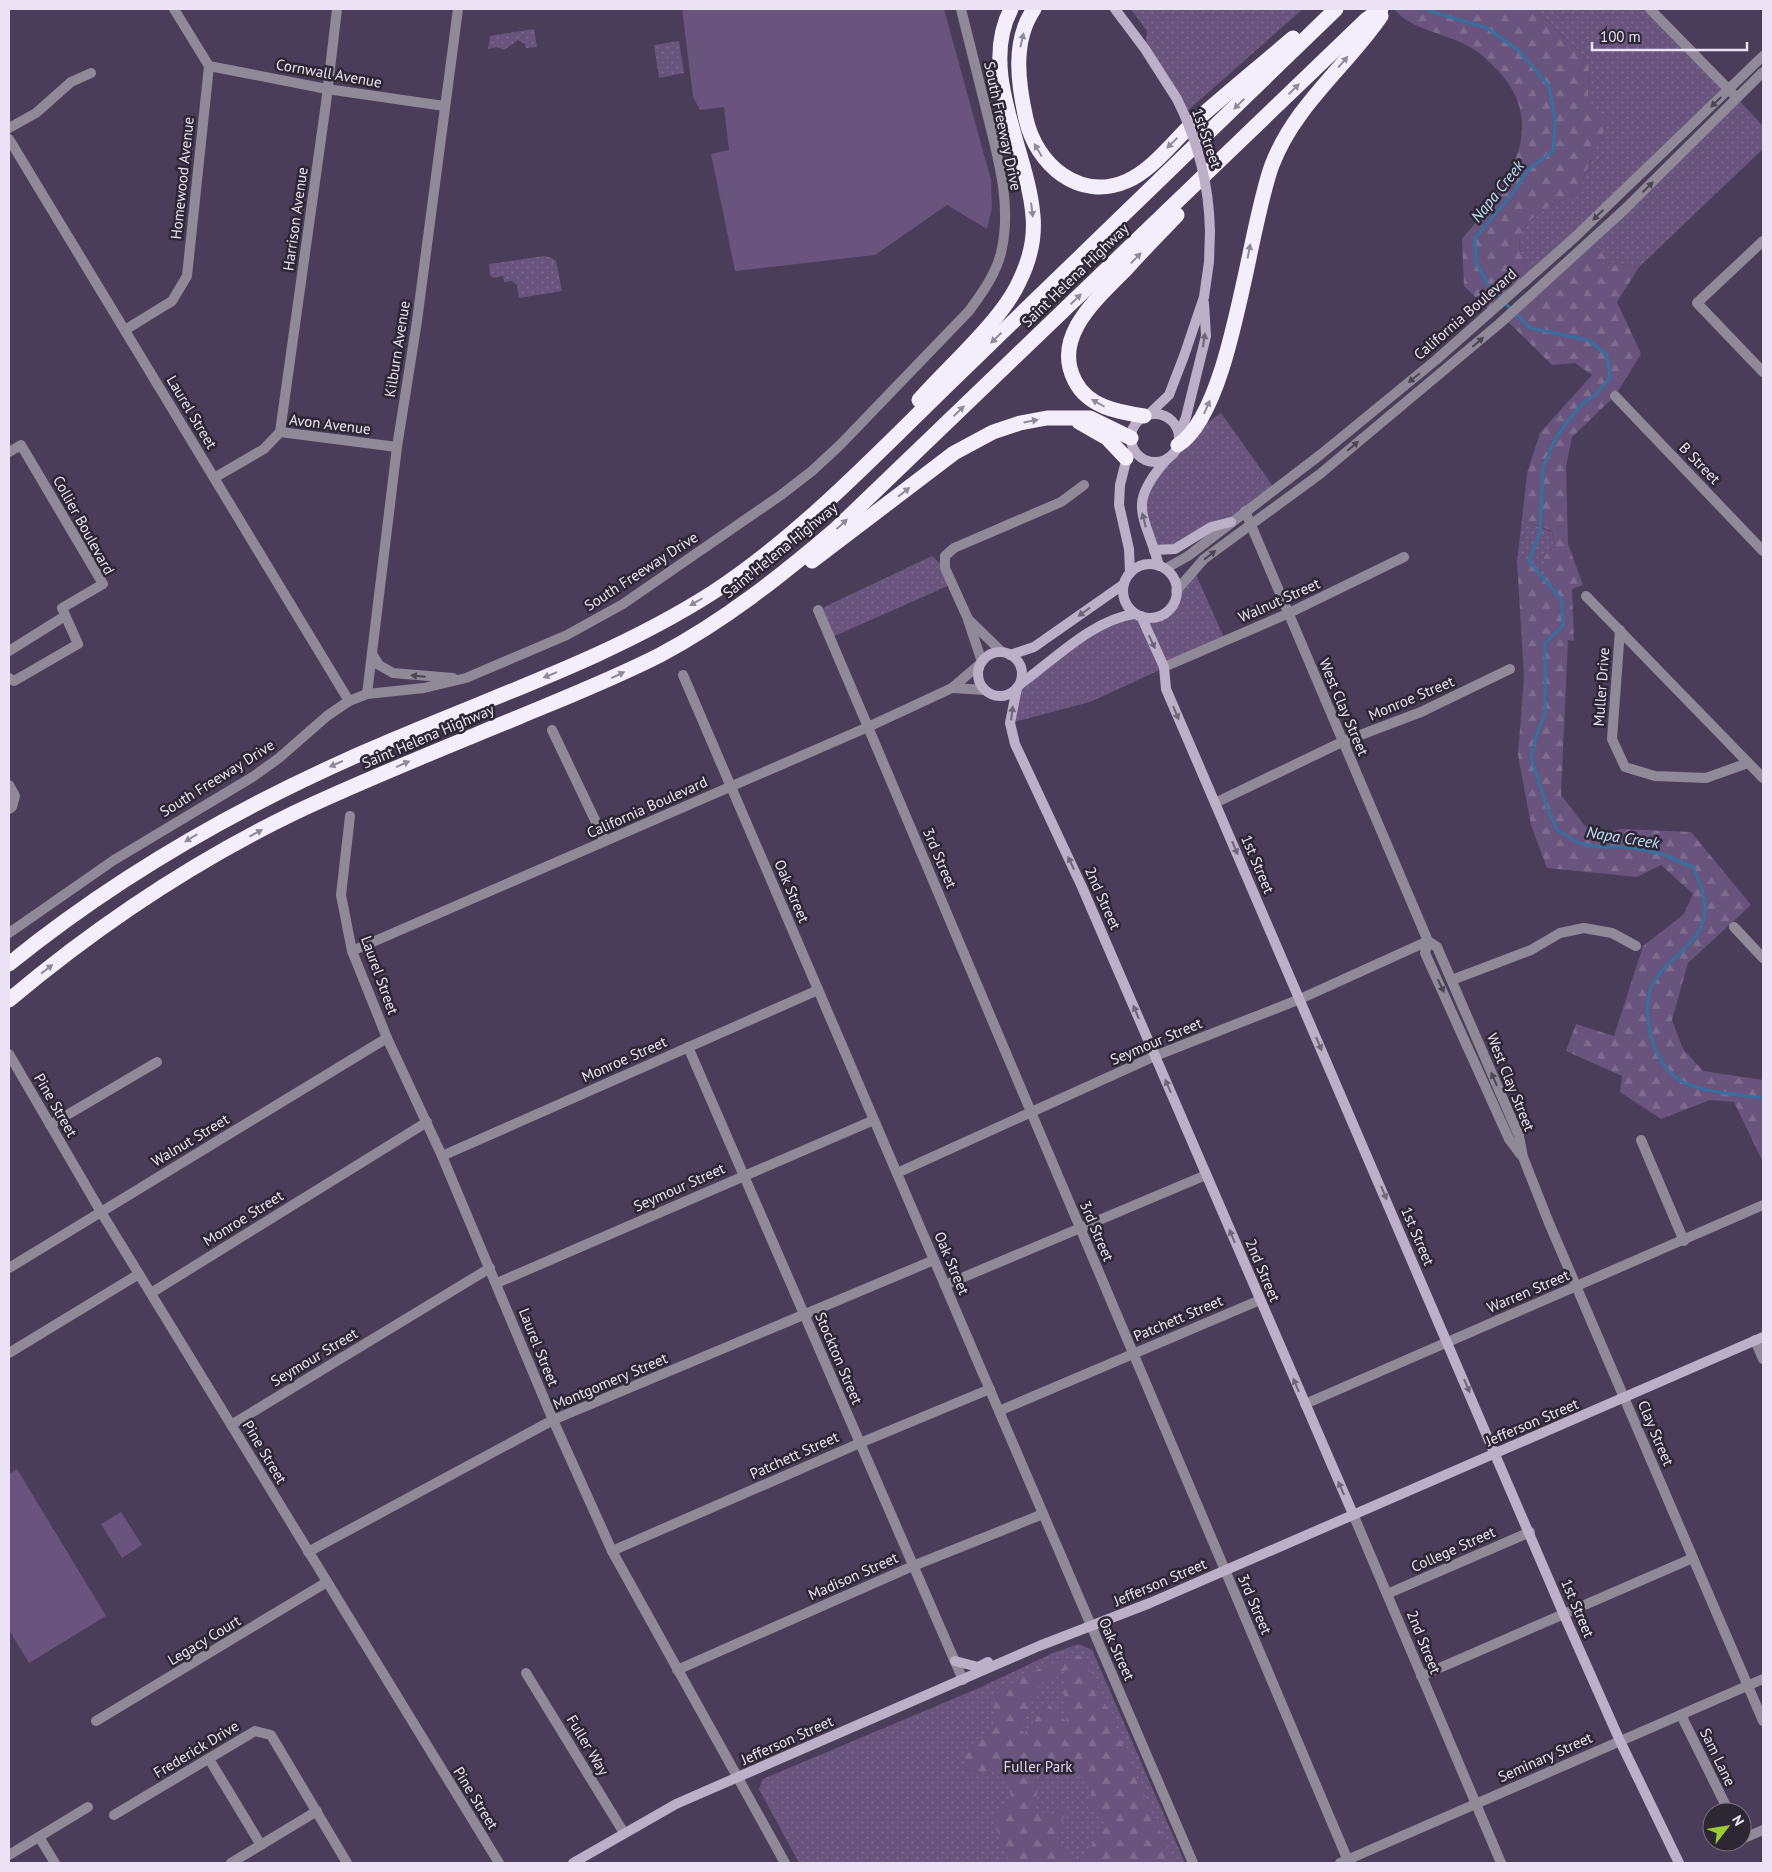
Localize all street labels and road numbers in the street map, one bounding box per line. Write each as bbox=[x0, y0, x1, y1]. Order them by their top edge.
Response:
street label: Cornwall Avenue bbox=[275, 54, 383, 92]
street label: South Freeway Drive bbox=[980, 60, 1026, 192]
street label: 1st Street bbox=[1188, 106, 1226, 170]
street label: Homewood Avenue bbox=[166, 116, 198, 240]
street label: Harrison Avenue bbox=[278, 166, 312, 272]
street label: Saint Helena Highway bbox=[1017, 219, 1133, 331]
street label: California Boulevard bbox=[1410, 264, 1520, 364]
street label: Kilburn Avenue bbox=[380, 299, 414, 399]
street label: Laurel Street bbox=[163, 372, 221, 452]
street label: Avon Avenue bbox=[288, 410, 372, 438]
street label: B Street bbox=[1675, 438, 1725, 488]
street label: Collier Boulevard bbox=[49, 472, 119, 578]
street label: Saint Helena Highway bbox=[719, 498, 841, 602]
street label: South Freeway Drive bbox=[581, 527, 701, 615]
street label: Walnut Street bbox=[1235, 574, 1323, 626]
street label: Muller Drive bbox=[1589, 647, 1613, 727]
street label: West Clay Street bbox=[1315, 655, 1373, 759]
street label: Monroe Street bbox=[1365, 671, 1457, 725]
street label: Saint Helena Highway bbox=[359, 700, 497, 772]
street label: South Freeway Drive bbox=[156, 735, 278, 821]
street label: California Boulevard bbox=[584, 772, 710, 842]
street label: 3rd Street bbox=[919, 825, 961, 891]
street label: 1st Street bbox=[1237, 832, 1279, 896]
street label: Oak Street bbox=[770, 857, 814, 925]
street label: 2nd Street bbox=[1081, 864, 1125, 932]
street label: Laurel Street bbox=[357, 933, 403, 1017]
street label: Seymour Street bbox=[1107, 1013, 1205, 1069]
street label: West Clay Street bbox=[1483, 1030, 1539, 1134]
street label: Monroe Street bbox=[578, 1032, 670, 1086]
street label: Pine Street bbox=[30, 1070, 82, 1140]
street label: Walnut Street bbox=[148, 1109, 232, 1171]
street label: Seymour Street bbox=[630, 1158, 728, 1216]
street label: Monroe Street bbox=[199, 1186, 287, 1250]
street label: 3rd Street bbox=[1076, 1198, 1118, 1264]
street label: 1st Street bbox=[1397, 1204, 1439, 1268]
street label: Oak Street bbox=[930, 1229, 974, 1297]
street label: 2nd Street bbox=[1241, 1236, 1285, 1304]
street label: Warren Street bbox=[1484, 1265, 1572, 1317]
street label: Patchett Street bbox=[1130, 1291, 1226, 1345]
street label: Laurel Street bbox=[515, 1305, 563, 1389]
street label: Stockton Street bbox=[811, 1309, 867, 1407]
street label: Seymour Street bbox=[267, 1324, 361, 1390]
street label: Montgomery Street bbox=[550, 1348, 670, 1414]
street label: Jefferson Street bbox=[1482, 1394, 1581, 1450]
street label: Clay Street bbox=[1634, 1397, 1678, 1469]
street label: Pine Street bbox=[239, 1417, 291, 1487]
street label: Patchett Street bbox=[747, 1427, 841, 1483]
street label: College Street bbox=[1408, 1522, 1498, 1576]
street label: Madison Street bbox=[805, 1548, 901, 1604]
street label: Jefferson Street bbox=[1110, 1554, 1209, 1610]
street label: 3rd Street bbox=[1234, 1571, 1276, 1637]
street label: 1st Street bbox=[1557, 1576, 1599, 1640]
street label: 2nd Street bbox=[1403, 1607, 1445, 1677]
street label: Legacy Court bbox=[164, 1611, 244, 1669]
street label: Oak Street bbox=[1095, 1615, 1139, 1683]
street label: Fuller Way bbox=[563, 1711, 613, 1779]
street label: Jefferson Street bbox=[737, 1711, 836, 1769]
street label: Frederick Drive bbox=[150, 1716, 242, 1782]
street label: Sam Lane bbox=[1696, 1725, 1740, 1789]
street label: Seminary Street bbox=[1495, 1728, 1595, 1786]
street label: Pine Street bbox=[449, 1763, 503, 1833]

